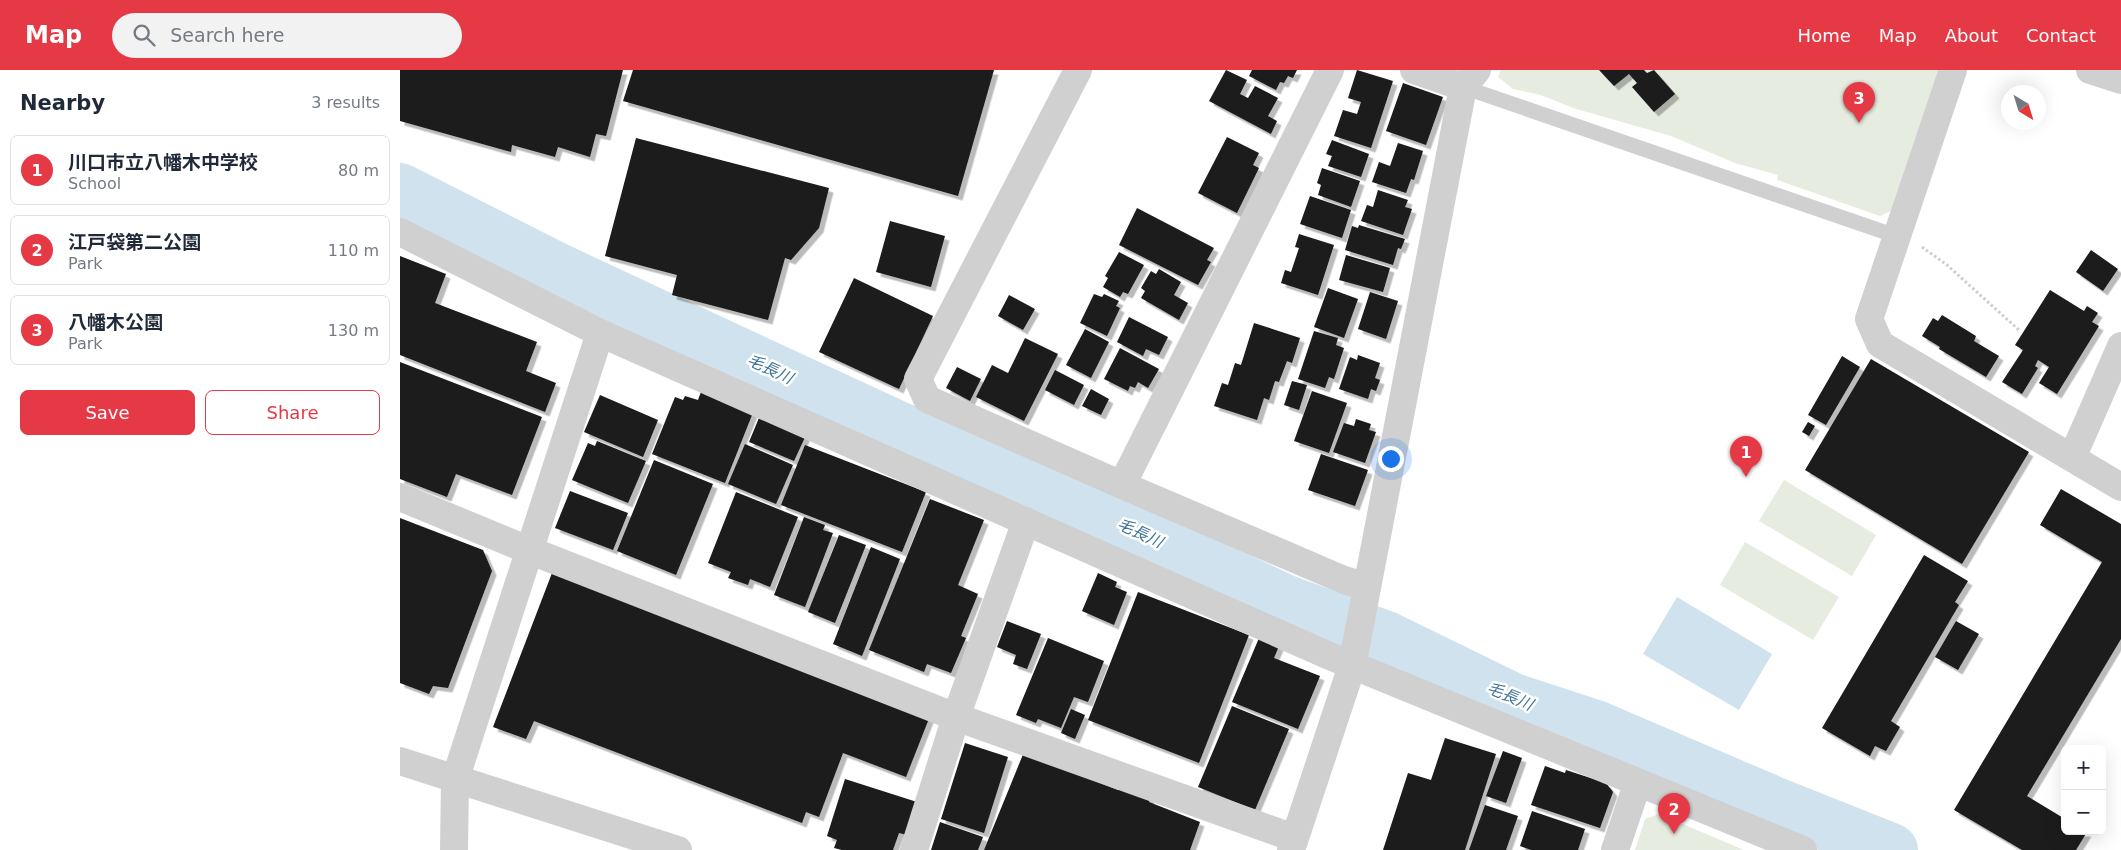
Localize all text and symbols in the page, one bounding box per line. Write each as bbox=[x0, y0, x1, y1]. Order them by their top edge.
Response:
search box bbox=[112, 13, 462, 58]
text: Map bbox=[25, 21, 82, 49]
icon: search bbox=[130, 21, 158, 49]
text: Search here bbox=[170, 24, 284, 46]
text: Home bbox=[1798, 25, 1851, 46]
text: Map bbox=[1879, 25, 1917, 46]
text: About bbox=[1945, 25, 1998, 46]
text: Contact bbox=[2026, 25, 2096, 46]
pin: 3 bbox=[1843, 82, 1875, 123]
north arrow bbox=[2001, 85, 2046, 130]
text: Nearby bbox=[20, 91, 105, 115]
text: 3 results bbox=[311, 93, 380, 112]
text: 川口市立八幡木中学校 bbox=[68, 151, 258, 173]
text: 1 bbox=[31, 161, 43, 180]
text: 80 m bbox=[338, 161, 379, 180]
text: School bbox=[68, 174, 121, 193]
text: 江戸袋第二公園 bbox=[68, 231, 201, 253]
text: 2 bbox=[31, 241, 43, 260]
text: 110 m bbox=[328, 241, 379, 260]
text: Park bbox=[68, 254, 103, 273]
text: 八幡木公園 bbox=[68, 311, 163, 333]
text: 3 bbox=[31, 321, 43, 340]
text: 130 m bbox=[328, 321, 379, 340]
text: Park bbox=[68, 334, 103, 353]
water label: 毛長川 bbox=[744, 350, 798, 389]
button: Save bbox=[20, 390, 195, 435]
button: Share bbox=[205, 390, 380, 435]
pin: 1 bbox=[1730, 436, 1762, 477]
your location bbox=[1378, 446, 1404, 472]
water label: 毛長川 bbox=[1114, 514, 1168, 553]
water label: 毛長川 bbox=[1484, 678, 1538, 715]
map controls bbox=[2061, 745, 2106, 835]
button: + bbox=[2061, 745, 2106, 790]
button: − bbox=[2061, 790, 2106, 835]
pin: 2 bbox=[1658, 793, 1690, 834]

